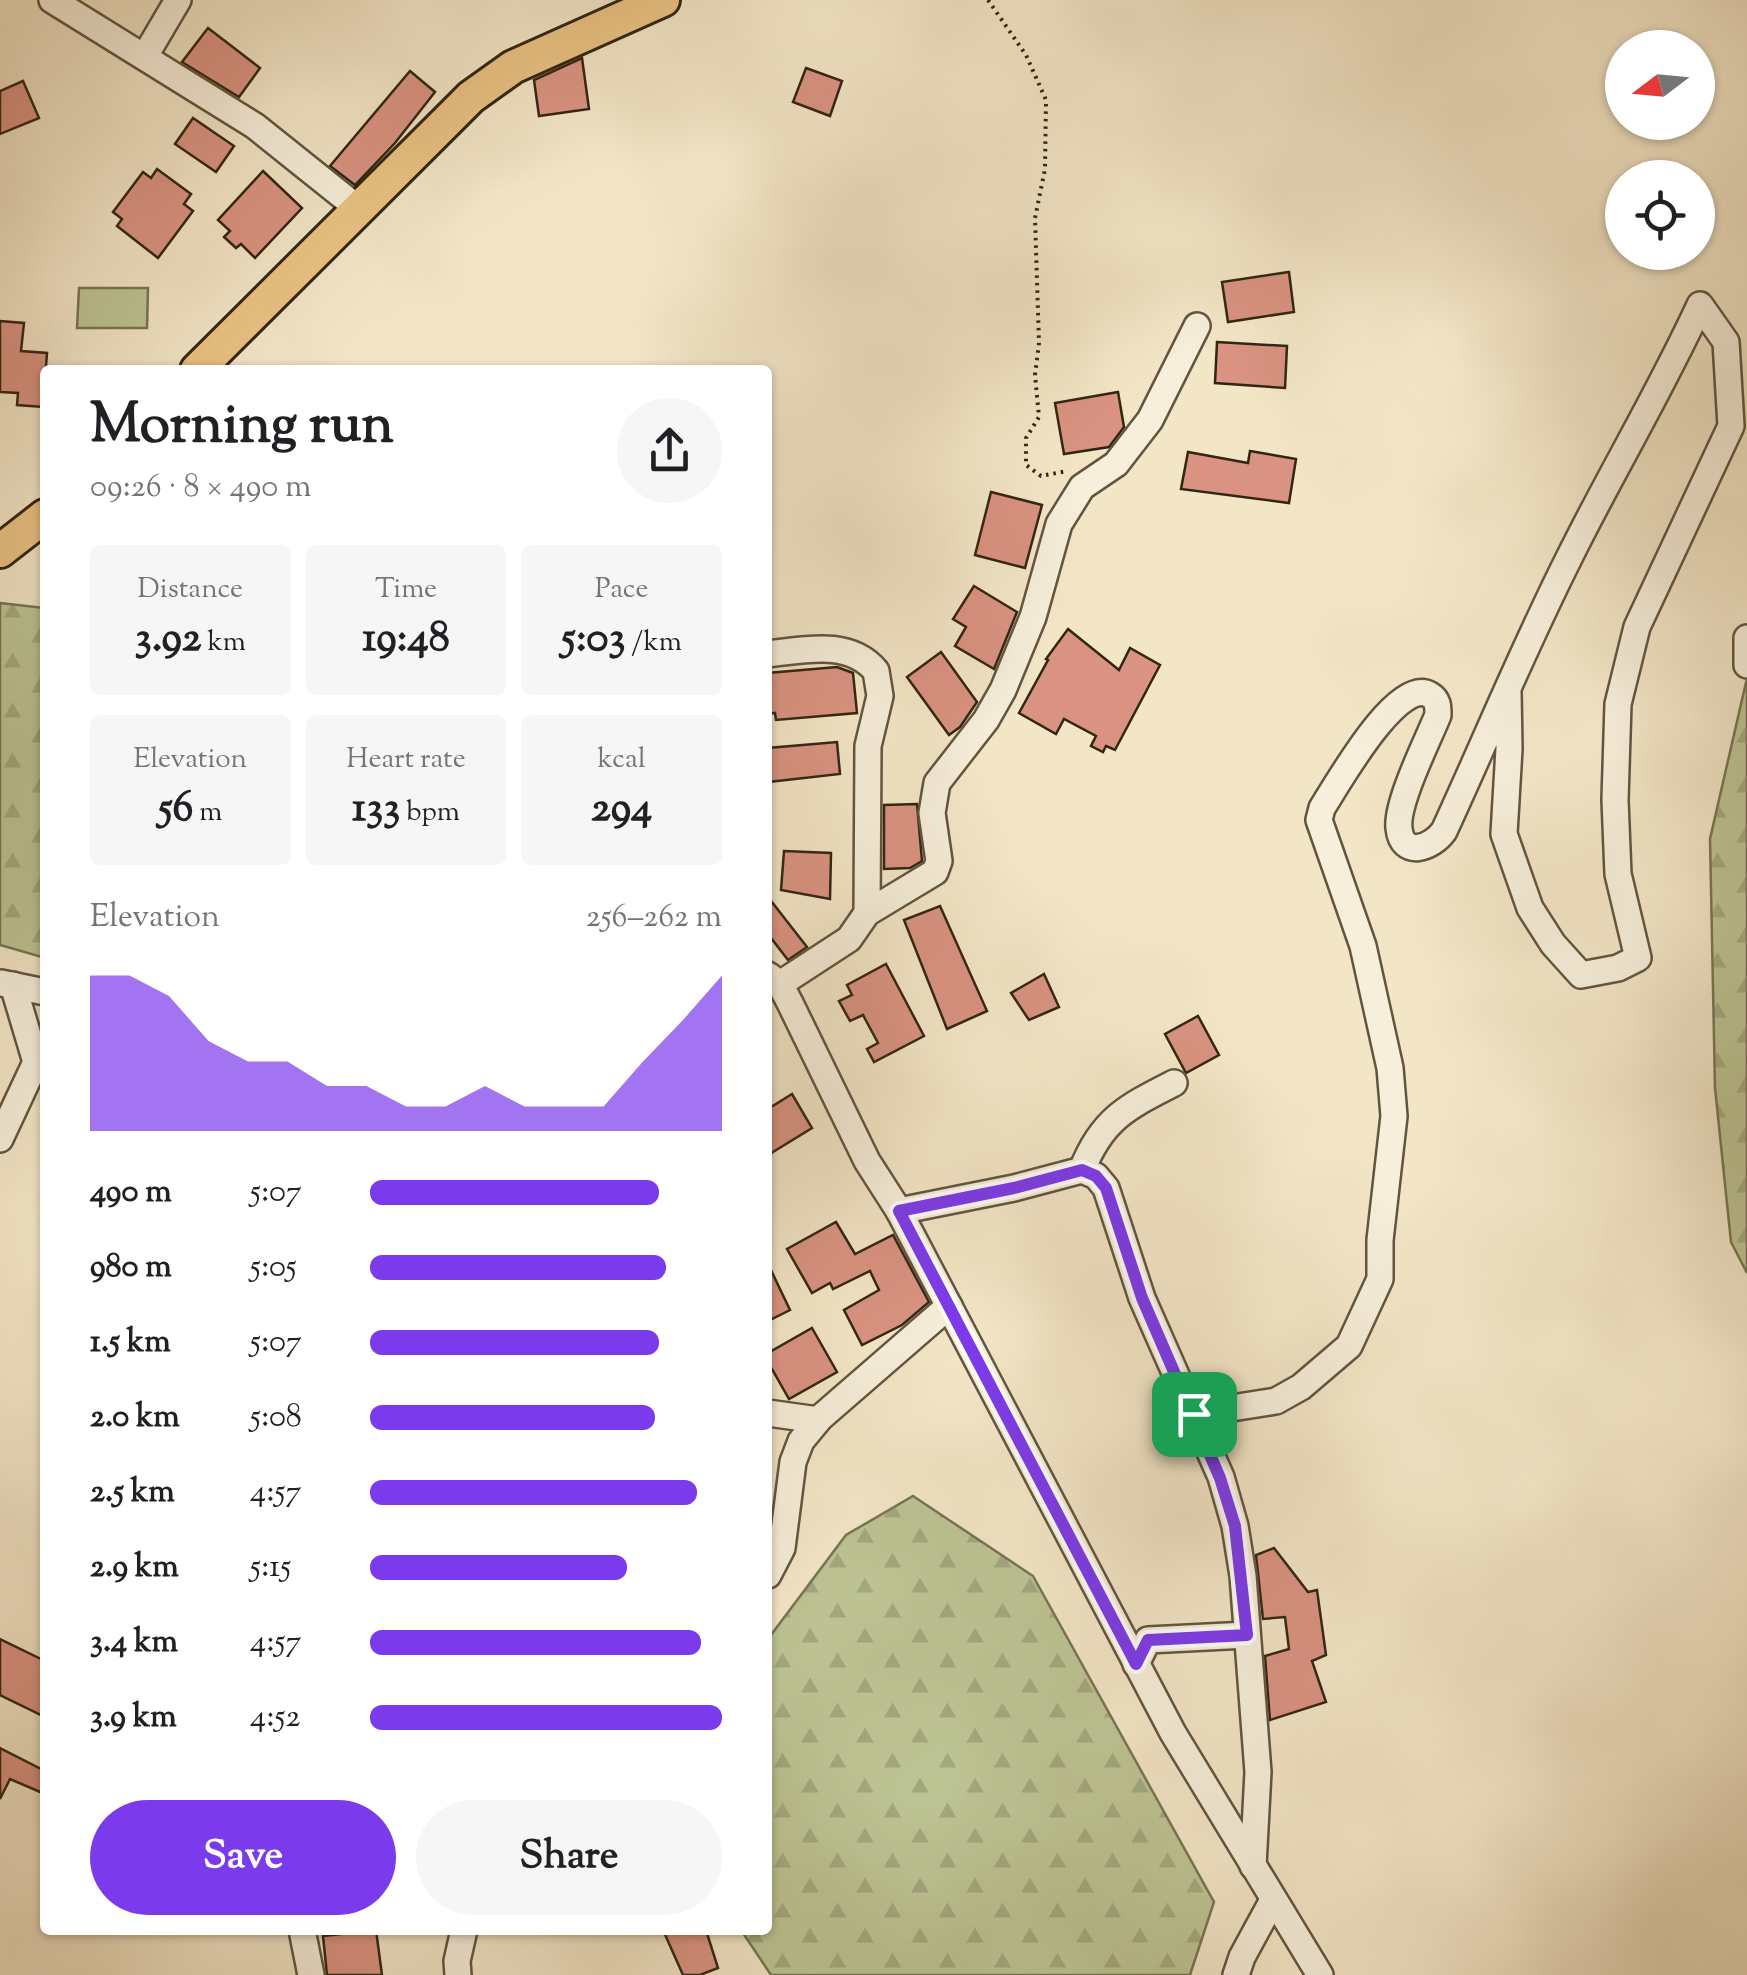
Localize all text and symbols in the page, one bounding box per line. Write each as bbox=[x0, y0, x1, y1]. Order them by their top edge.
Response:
north arrow bbox=[1605, 30, 1715, 140]
map controls bbox=[1605, 30, 1715, 270]
button: locate bbox=[1605, 160, 1715, 270]
text: Morning run bbox=[90, 388, 394, 467]
button: share bbox=[617, 398, 722, 503]
text: 09:26 · 8 × 490 m bbox=[90, 465, 311, 511]
text: Distance bbox=[138, 570, 243, 610]
text: Time bbox=[375, 570, 437, 610]
text: Pace bbox=[595, 570, 648, 610]
text: 3.92 bbox=[135, 610, 202, 670]
text: 19:48 bbox=[362, 610, 450, 670]
text: 5:03 bbox=[561, 610, 625, 670]
text: km bbox=[202, 623, 246, 663]
text: /km bbox=[625, 623, 682, 663]
text: Elevation bbox=[134, 740, 247, 780]
text: Heart rate bbox=[346, 740, 466, 780]
text: kcal bbox=[598, 740, 646, 780]
text: 56 bbox=[158, 780, 193, 840]
text: 133 bbox=[352, 780, 400, 840]
text: 294 bbox=[591, 780, 652, 840]
text: m bbox=[193, 793, 223, 833]
text: bpm bbox=[400, 793, 460, 833]
text: Elevation bbox=[90, 895, 220, 941]
text: 256–262 m bbox=[586, 895, 722, 941]
text: 490 m bbox=[90, 1170, 172, 1216]
text: 5:07 bbox=[250, 1170, 302, 1216]
text: 980 m bbox=[90, 1245, 172, 1291]
text: 5:05 bbox=[250, 1245, 297, 1291]
text: 1.5 km bbox=[90, 1320, 171, 1366]
text: 5:07 bbox=[250, 1320, 302, 1366]
pin bbox=[1152, 1372, 1237, 1457]
icon: arrive bbox=[1167, 1387, 1222, 1442]
text: 2.0 km bbox=[90, 1395, 180, 1441]
text: 5:08 bbox=[250, 1395, 302, 1441]
text: 2.5 km bbox=[90, 1470, 175, 1516]
text: 4:57 bbox=[250, 1470, 301, 1516]
text: 2.9 km bbox=[90, 1545, 179, 1591]
text: 5:15 bbox=[250, 1545, 291, 1591]
text: 3.4 km bbox=[90, 1620, 178, 1666]
text: 4:57 bbox=[250, 1620, 301, 1666]
text: 3.9 km bbox=[90, 1695, 177, 1741]
text: 4:52 bbox=[250, 1695, 300, 1741]
button: Save bbox=[90, 1800, 396, 1915]
button: Share bbox=[416, 1800, 722, 1915]

